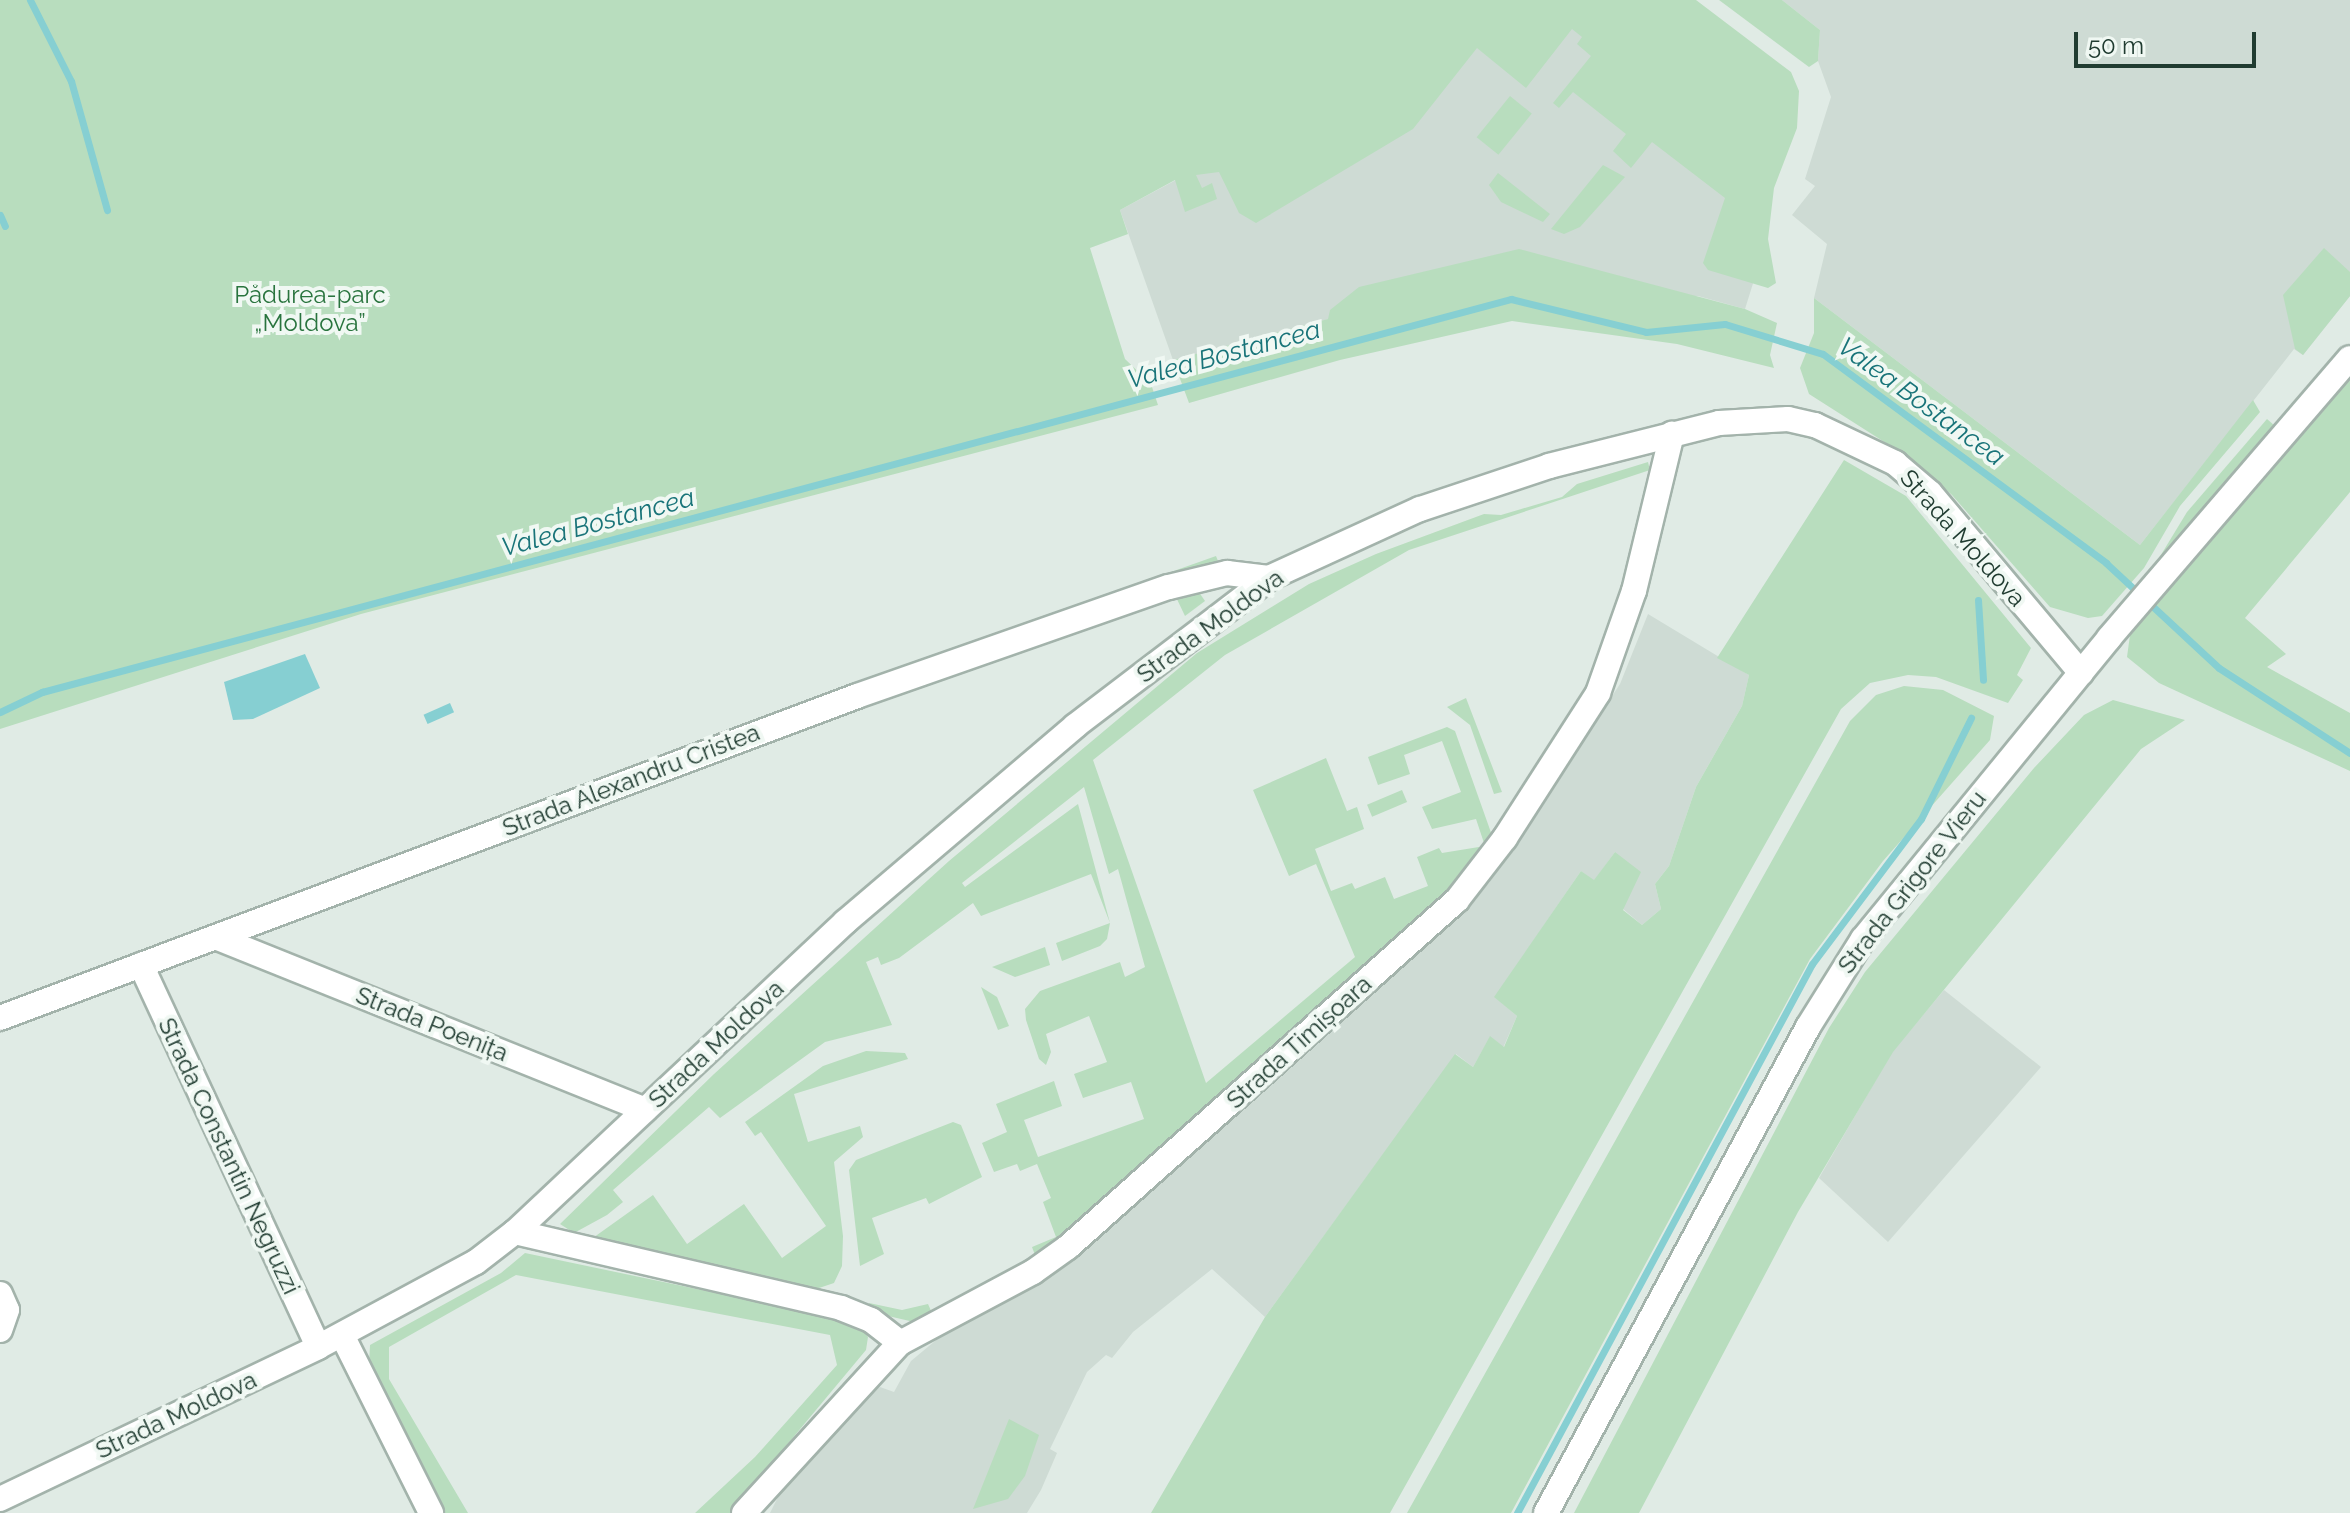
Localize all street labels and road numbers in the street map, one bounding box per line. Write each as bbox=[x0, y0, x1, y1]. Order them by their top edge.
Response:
street label: Strada Moldova bbox=[1894, 464, 2032, 612]
street label: Strada Moldova bbox=[1131, 563, 1289, 689]
street label: Strada Alexandru Cristea bbox=[498, 717, 764, 843]
street label: Strada Grigore Vieru bbox=[1832, 785, 1992, 979]
street label: Strada Timișoara bbox=[1220, 969, 1378, 1115]
street label: Strada Moldova bbox=[643, 974, 789, 1114]
street label: Strada Poenița bbox=[352, 980, 512, 1068]
street label: Strada Constantin Negruzzi bbox=[152, 1013, 306, 1299]
street label: Strada Moldova bbox=[91, 1365, 261, 1465]

